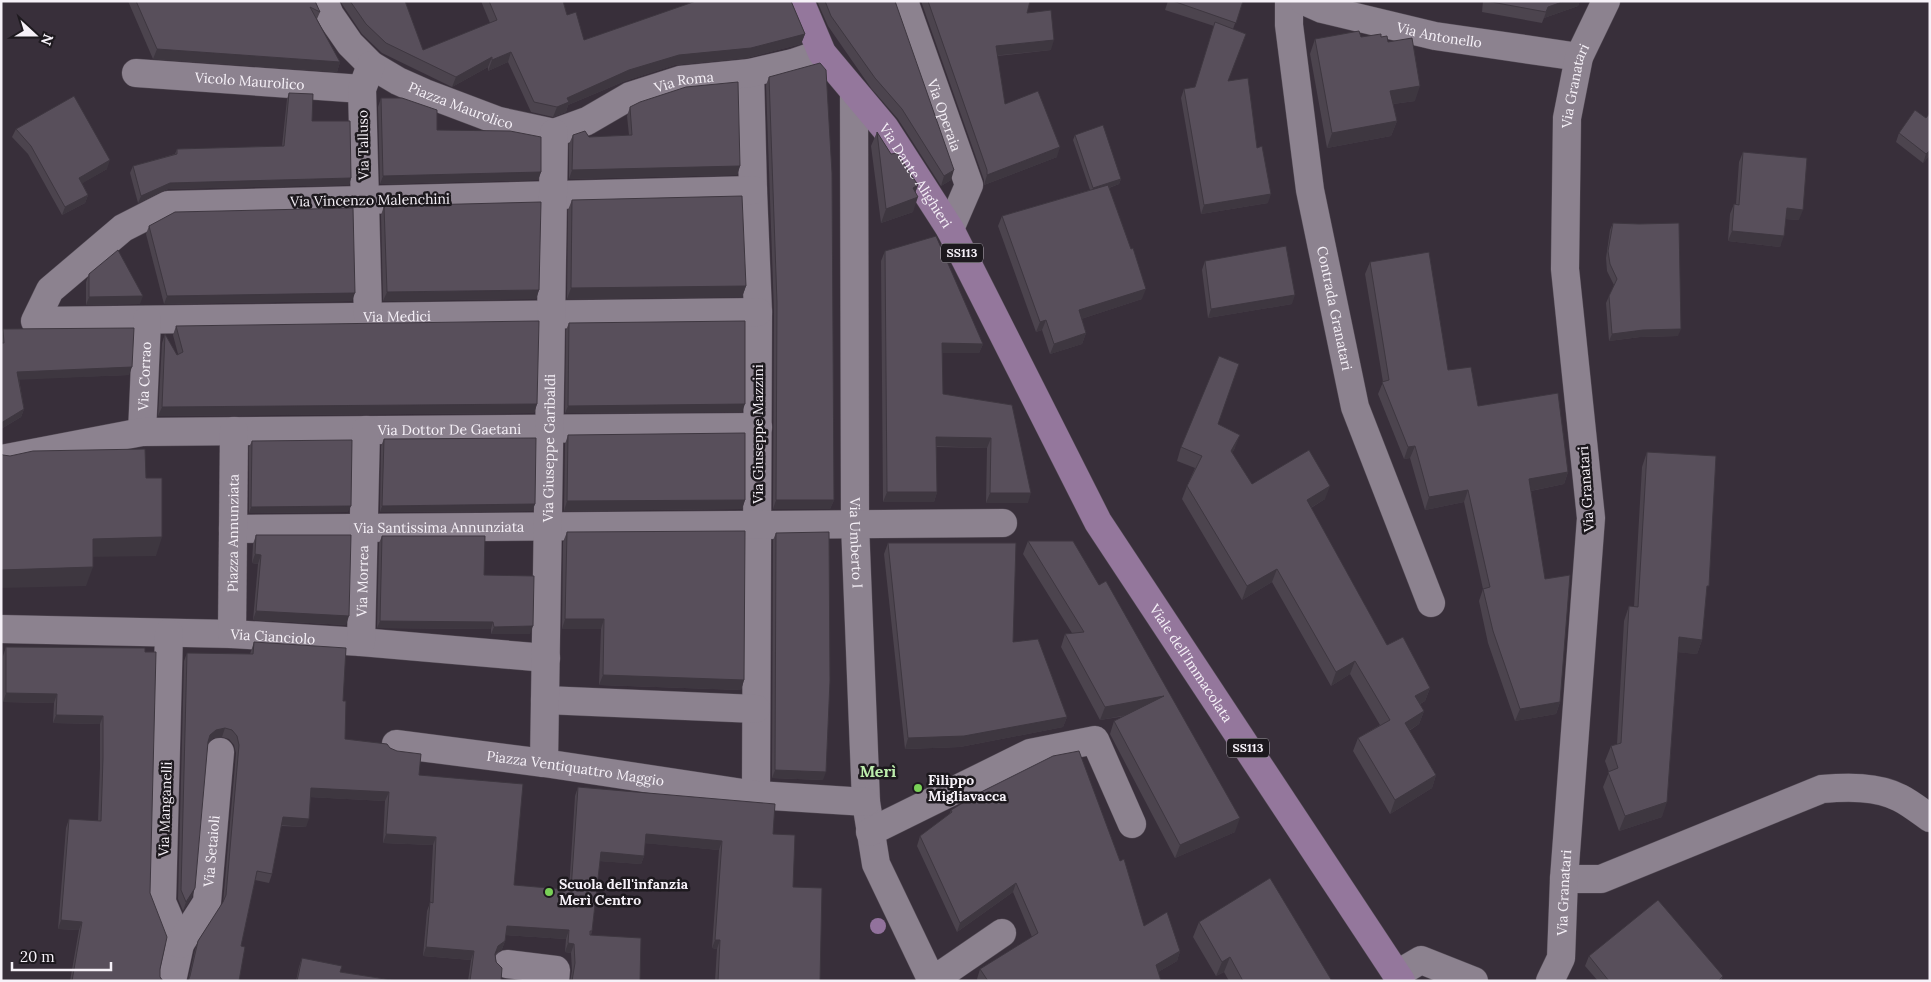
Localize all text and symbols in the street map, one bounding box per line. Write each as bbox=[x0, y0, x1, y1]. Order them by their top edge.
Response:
north arrow bbox=[10, 10, 60, 60]
street label: Via Antonello bbox=[1394, 18, 1483, 52]
text: N bbox=[37, 31, 57, 48]
street label: Via Granatari bbox=[1558, 41, 1593, 129]
street label: Vicolo Maurolico bbox=[193, 68, 305, 94]
street label: Via Roma bbox=[651, 68, 715, 97]
street label: Via Operaia bbox=[923, 76, 965, 154]
street label: Piazza Maurolico bbox=[405, 78, 515, 133]
street label: Via Talluso bbox=[353, 110, 373, 181]
street label: Via Dante Alighieri bbox=[875, 119, 956, 231]
street label: Via Vincenzo Malenchini bbox=[289, 190, 450, 210]
road number: SS113 bbox=[941, 244, 983, 262]
street label: Contrada Granatari bbox=[1313, 244, 1356, 372]
street label: Via Medici bbox=[362, 307, 431, 326]
street label: Via Corrao bbox=[134, 341, 155, 412]
street label: Via Giuseppe Mazzini bbox=[749, 364, 767, 505]
street label: Via Giuseppe Garibaldi bbox=[539, 374, 559, 523]
street label: Via Dottor De Gaetani bbox=[377, 420, 521, 439]
street label: Via Granatari bbox=[1574, 445, 1598, 533]
street label: Piazza Annunziata bbox=[223, 474, 243, 592]
street label: Via Umberto I bbox=[846, 497, 867, 589]
street label: Via Santissima Annunziata bbox=[353, 518, 524, 537]
street label: Via Morrea bbox=[353, 545, 372, 618]
street label: Viale dell'Immacolata bbox=[1145, 600, 1237, 726]
street label: Via Cianciolo bbox=[229, 625, 316, 648]
road number: SS113 bbox=[1227, 738, 1269, 758]
street label: Piazza Ventiquattro Maggio bbox=[485, 747, 665, 790]
street label: Via Manganelli bbox=[154, 761, 176, 858]
district label: Merì bbox=[860, 761, 896, 781]
place label: Filippo Migliavacca bbox=[928, 771, 1007, 805]
marker: Filippo Migliavacca bbox=[912, 782, 924, 794]
street label: Via Setaioli bbox=[199, 815, 223, 889]
street label: Via Granatari bbox=[1553, 849, 1575, 937]
place label: Scuola dell'infanzia Merì Centro bbox=[559, 875, 689, 909]
marker: Scuola dell'infanzia Merì Centro bbox=[543, 886, 555, 898]
scale bar bbox=[12, 940, 111, 972]
text: 20 m bbox=[20, 947, 55, 966]

